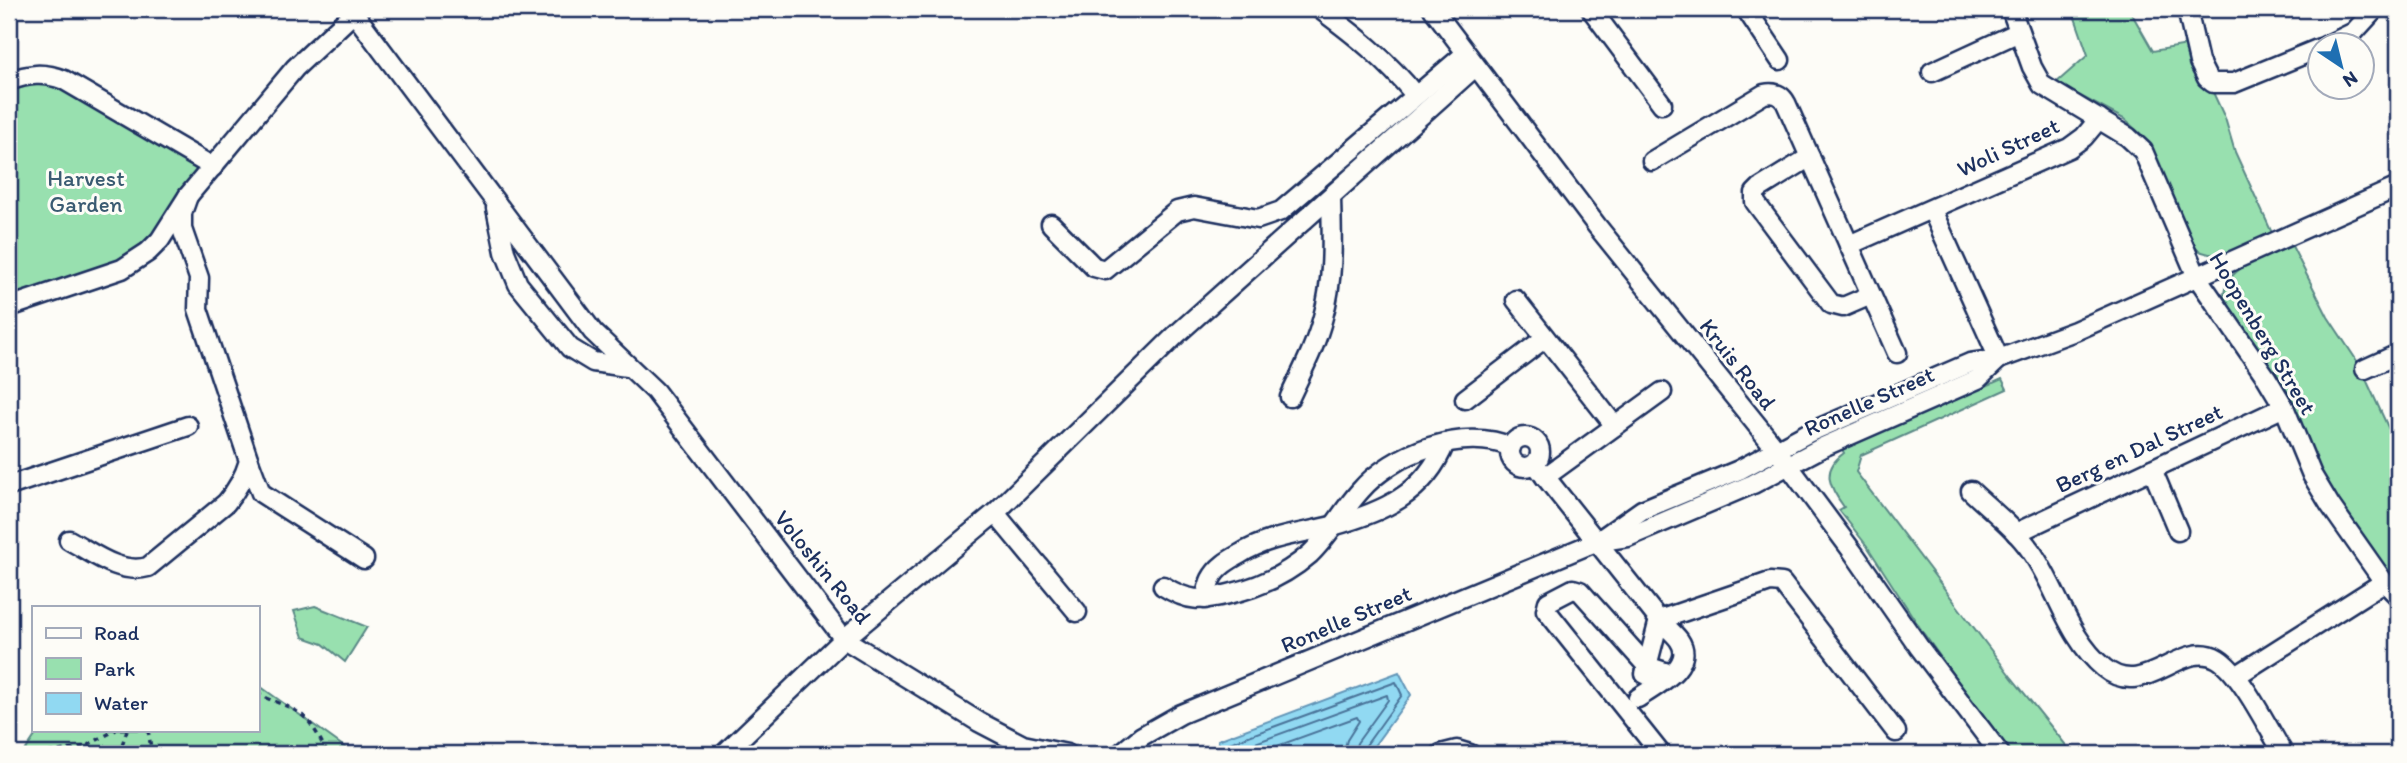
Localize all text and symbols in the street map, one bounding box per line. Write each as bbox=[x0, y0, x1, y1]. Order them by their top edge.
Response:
north arrow bbox=[2306, 32, 2376, 102]
text: N bbox=[2339, 66, 2362, 93]
street label: Woli Street bbox=[1952, 111, 2064, 183]
park label: Harvest Garden bbox=[47, 164, 125, 218]
street label: Hoopenberg Street bbox=[2203, 246, 2323, 420]
street label: Kruis Road bbox=[1694, 313, 1783, 416]
street label: Ronelle Street bbox=[1800, 360, 1939, 442]
street label: Berg en Dal Street bbox=[2051, 397, 2227, 499]
street label: Voloshin Road bbox=[769, 504, 877, 630]
street label: Ronelle Street bbox=[1276, 579, 1416, 659]
legend bbox=[32, 606, 259, 732]
text: Road bbox=[94, 620, 140, 645]
text: Park bbox=[94, 656, 136, 681]
text: Water bbox=[94, 690, 148, 715]

